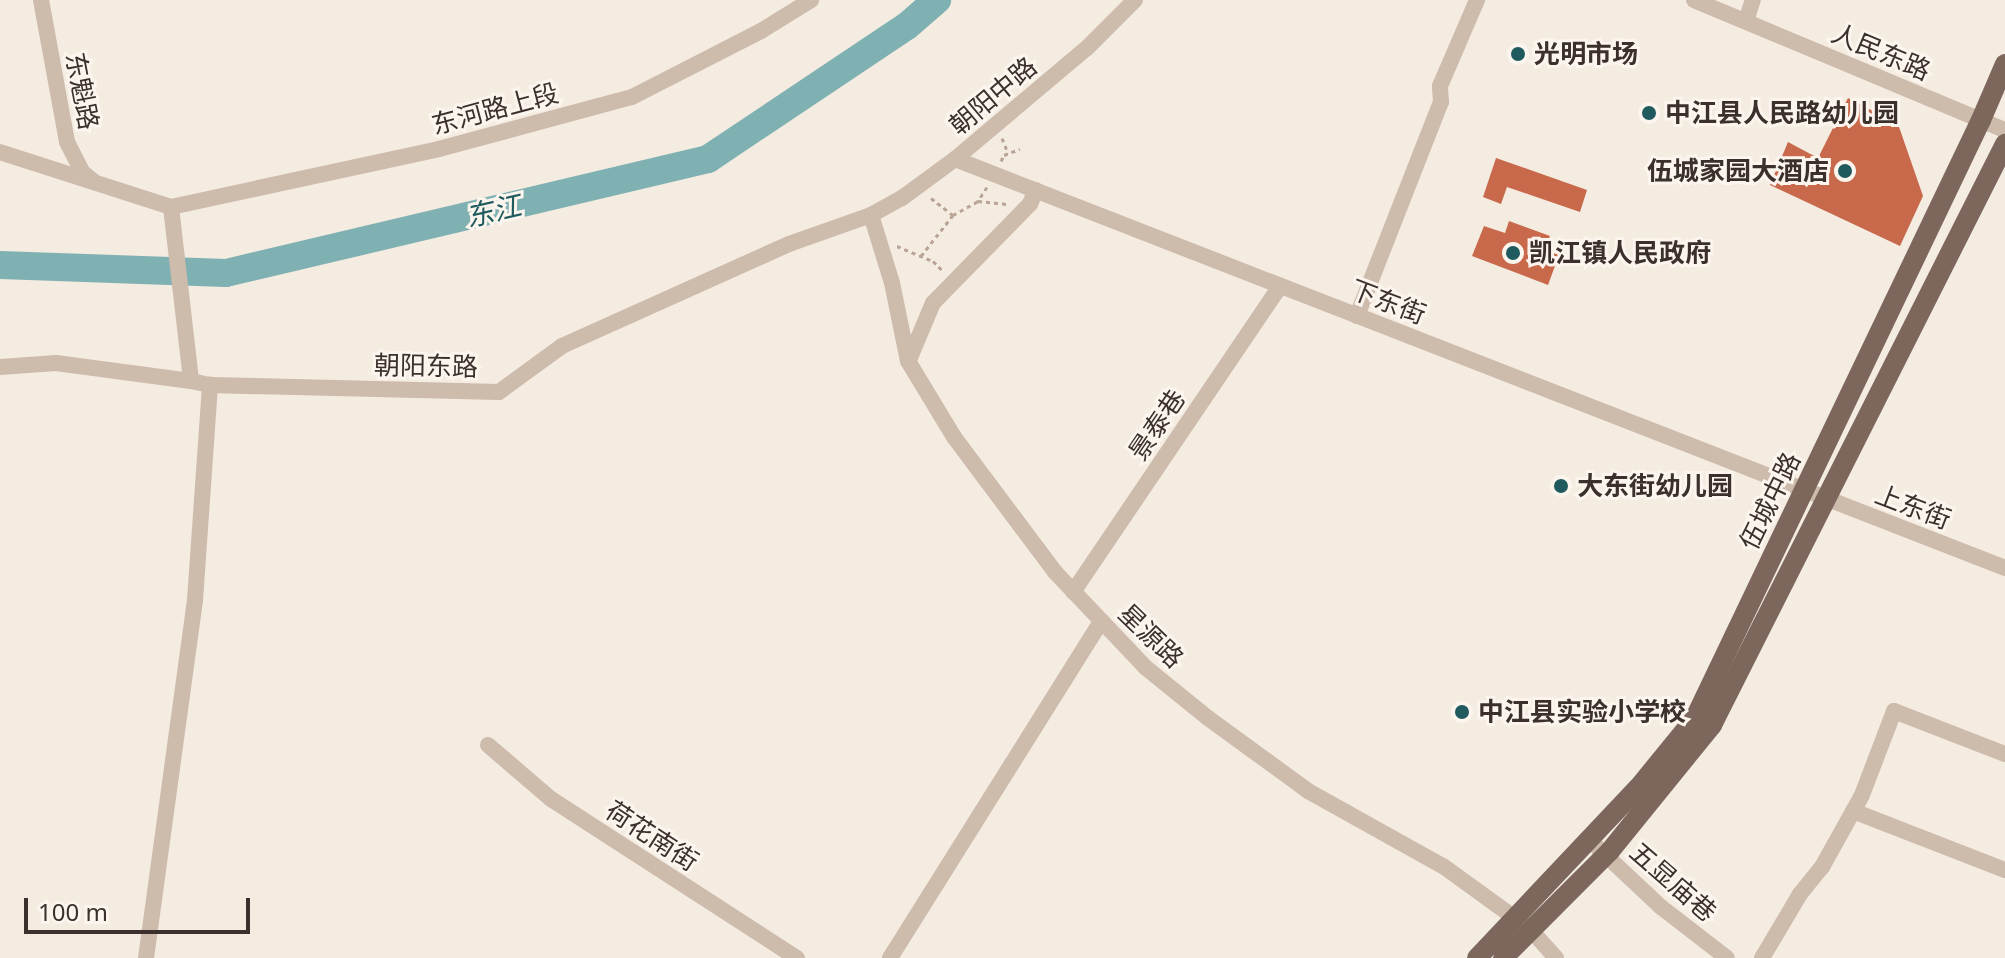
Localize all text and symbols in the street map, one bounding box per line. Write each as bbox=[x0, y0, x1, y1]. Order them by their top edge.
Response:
street label: 人民东路 bbox=[1827, 17, 1935, 87]
place label: 光明市场 bbox=[1534, 38, 1638, 70]
marker: 光明市场 bbox=[1509, 45, 1527, 63]
street label: 东魁路 bbox=[59, 50, 105, 132]
street label: 朝阳中路 bbox=[943, 51, 1043, 141]
street label: 东河路上段 bbox=[428, 77, 562, 141]
place label: 中江县人民路幼儿园 bbox=[1665, 97, 1899, 129]
marker: 中江县人民路幼儿园 bbox=[1640, 104, 1658, 122]
place label: 伍城家园大酒店 bbox=[1647, 155, 1829, 187]
marker: 伍城家园大酒店 bbox=[1836, 162, 1854, 180]
water label: 东江 bbox=[462, 187, 524, 233]
place label: 凯江镇人民政府 bbox=[1529, 237, 1711, 269]
marker: 凯江镇人民政府 bbox=[1504, 244, 1522, 262]
street label: 下东街 bbox=[1346, 273, 1430, 331]
street label: 朝阳东路 bbox=[374, 349, 478, 383]
street label: 景泰巷 bbox=[1122, 384, 1192, 466]
street label: 伍城中路 bbox=[1733, 447, 1807, 555]
place label: 大东街幼儿园 bbox=[1577, 470, 1733, 502]
marker: 大东街幼儿园 bbox=[1552, 477, 1570, 495]
street label: 上东街 bbox=[1871, 478, 1955, 536]
street label: 星源路 bbox=[1112, 598, 1190, 674]
place label: 中江县实验小学校 bbox=[1478, 696, 1686, 728]
marker: 中江县实验小学校 bbox=[1453, 703, 1471, 721]
street label: 荷花南街 bbox=[600, 795, 704, 877]
street label: 五显庙巷 bbox=[1624, 836, 1722, 928]
scale bar bbox=[28, 882, 254, 932]
text: 100 m bbox=[38, 895, 108, 928]

